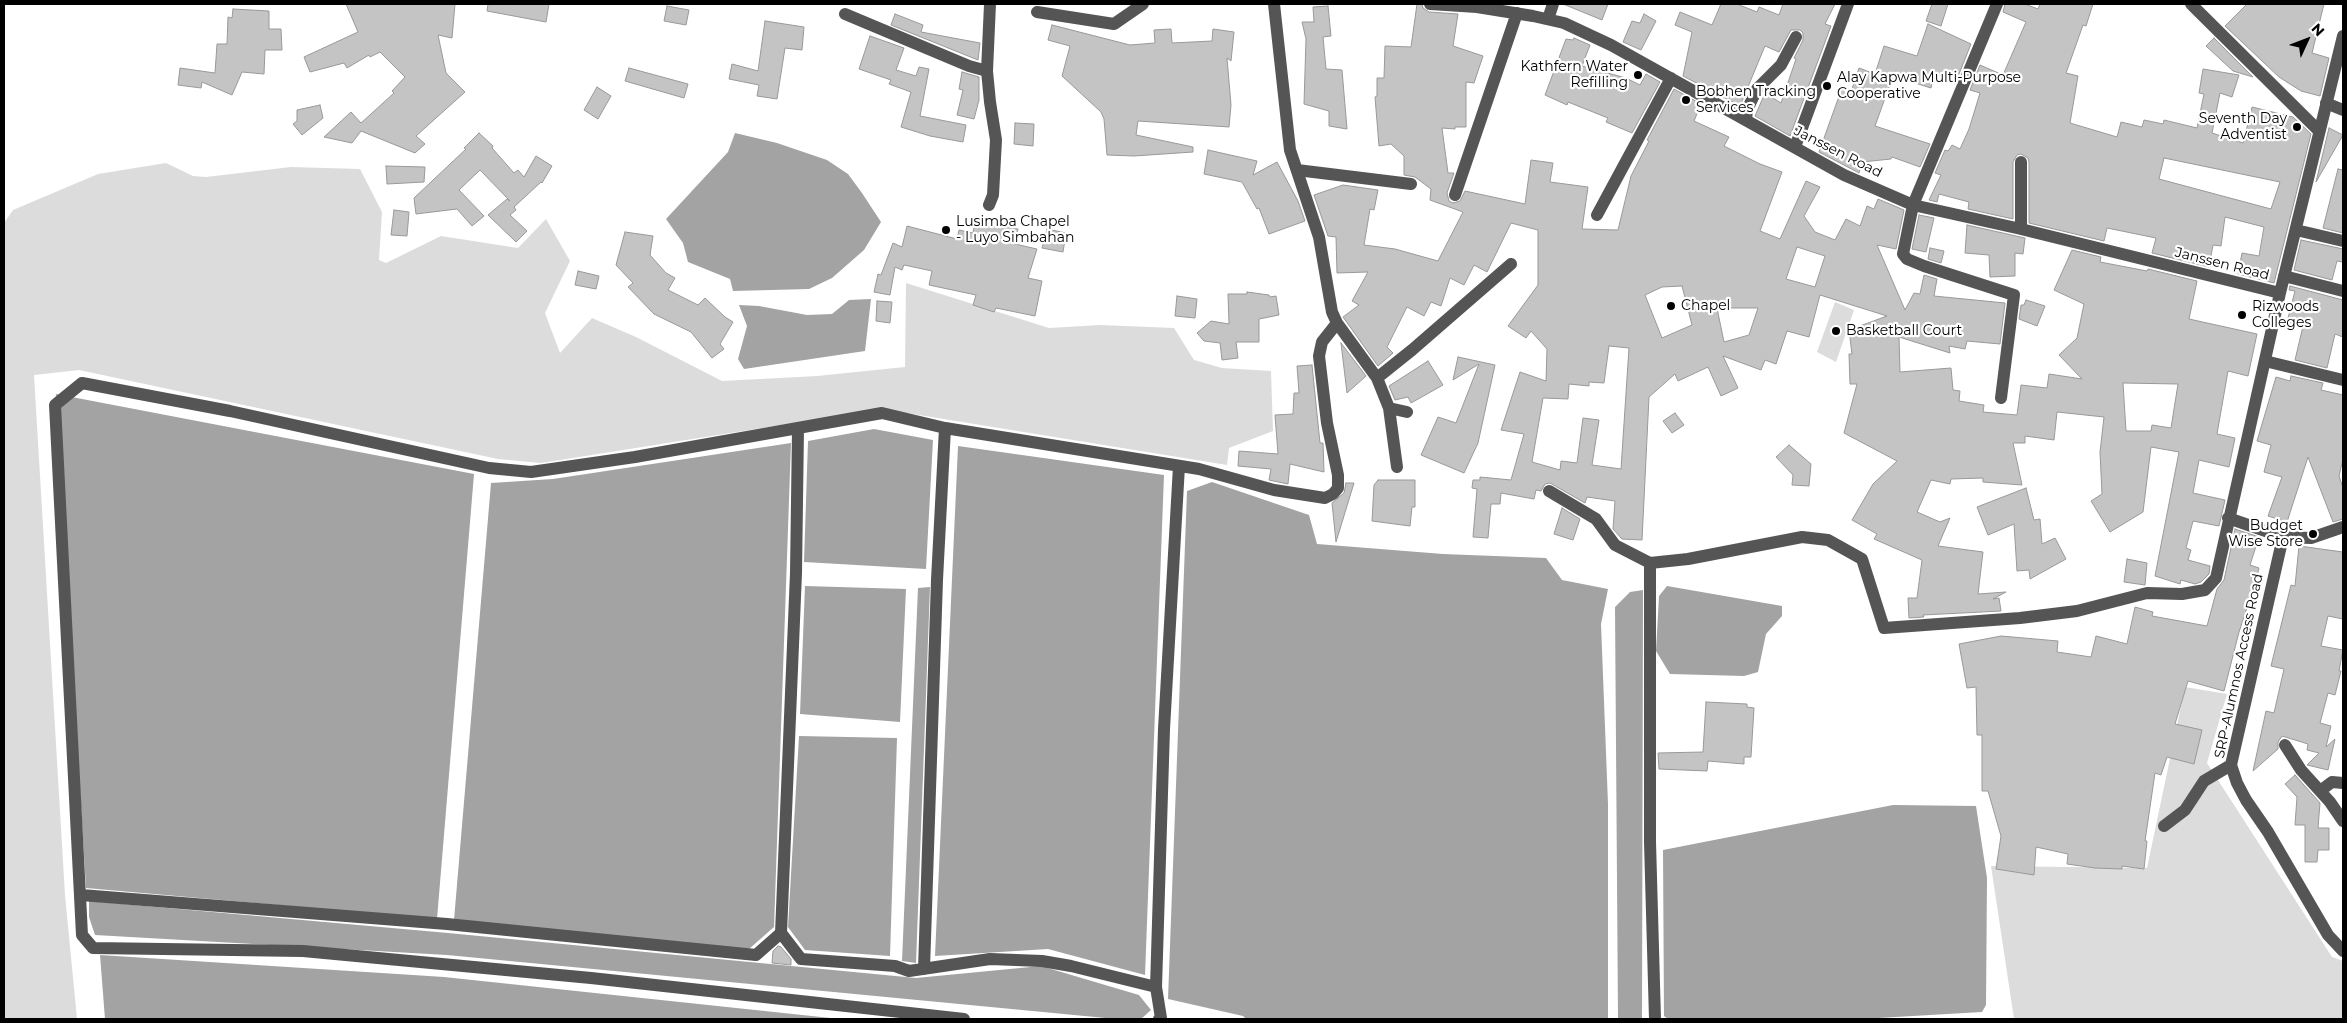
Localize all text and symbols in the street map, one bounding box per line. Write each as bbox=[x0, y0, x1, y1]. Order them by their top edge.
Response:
north arrow bbox=[2282, 15, 2332, 65]
text: N bbox=[2308, 19, 2328, 40]
place label: Kathfern Water Refilling bbox=[1521, 59, 1628, 92]
marker: Kathfern Water Refilling bbox=[1632, 69, 1644, 81]
place label: Alay Kapwa Multi-Purpose Cooperative bbox=[1837, 70, 2021, 102]
marker: Alay Kapwa Multi-Purpose Cooperative bbox=[1821, 80, 1833, 92]
place label: Bobhen Tracking Services bbox=[1696, 84, 1816, 116]
marker: Bobhen Tracking Services bbox=[1680, 94, 1692, 106]
place label: Seventh Day Adventist bbox=[2199, 111, 2287, 144]
marker: Seventh Day Adventist bbox=[2291, 121, 2303, 133]
street label: Janssen Road bbox=[1791, 123, 1885, 181]
place label: Lusimba Chapel - Luyo Simbahan bbox=[956, 214, 1074, 246]
marker: Lusimba Chapel - Luyo Simbahan bbox=[940, 224, 952, 236]
street label: Janssen Road bbox=[2173, 244, 2271, 284]
place label: Chapel bbox=[1681, 298, 1730, 314]
place label: Rizwoods Colleges bbox=[2252, 299, 2319, 332]
marker: Chapel bbox=[1665, 300, 1677, 312]
marker: Rizwoods Colleges bbox=[2236, 309, 2248, 321]
place label: Basketball Court bbox=[1846, 323, 1962, 339]
marker: Basketball Court bbox=[1830, 325, 1842, 337]
place label: Budget Wise Store bbox=[2228, 518, 2303, 550]
marker: Budget Wise Store bbox=[2307, 528, 2319, 540]
street label: SRP-Alumnos Access Road bbox=[2211, 572, 2267, 760]

